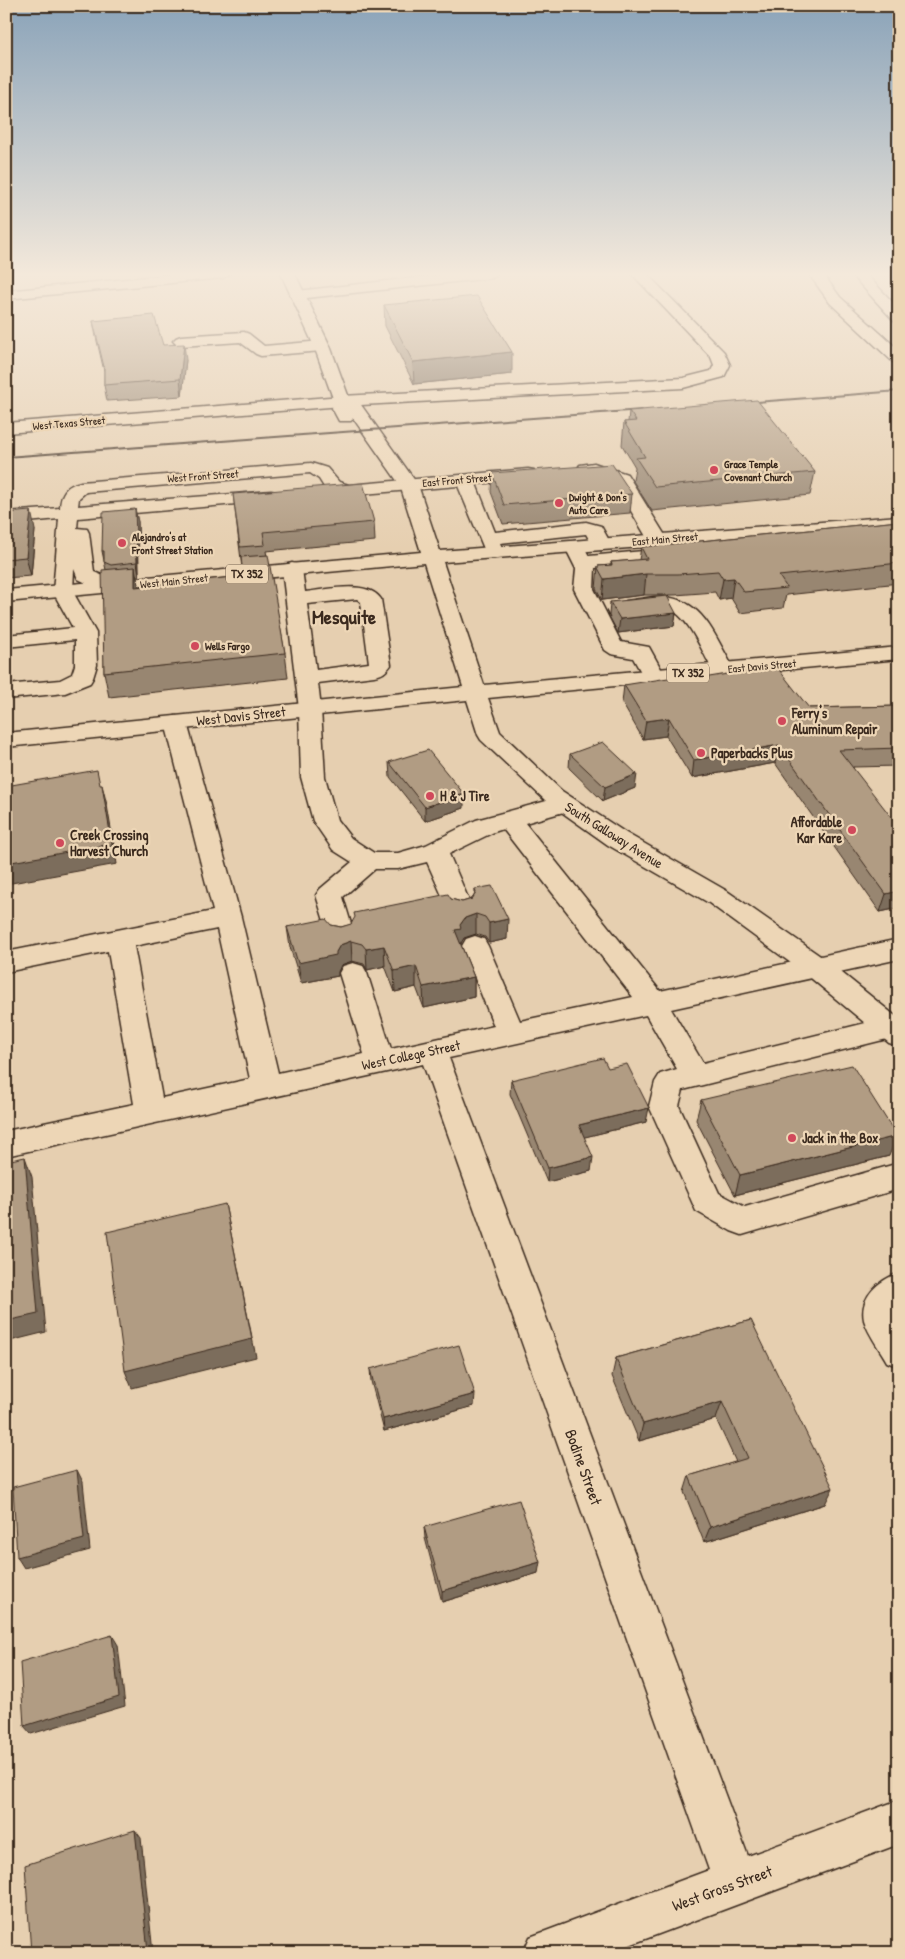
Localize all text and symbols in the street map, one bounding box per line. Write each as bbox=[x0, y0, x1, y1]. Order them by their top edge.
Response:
street label: West Texas Street bbox=[32, 413, 106, 433]
place label: Grace Temple Covenant Church bbox=[724, 457, 792, 484]
marker: Grace Temple Covenant Church bbox=[708, 464, 720, 476]
street label: West Front Street bbox=[167, 467, 239, 485]
street label: East Front Street bbox=[422, 470, 492, 490]
place label: Dwight & Don's Auto Care bbox=[569, 490, 627, 517]
marker: Dwight & Don's Auto Care bbox=[553, 497, 565, 509]
street label: East Main Street bbox=[631, 529, 699, 549]
place label: Alejandro's at Front Street Station bbox=[131, 530, 213, 557]
marker: Alejandro's at Front Street Station bbox=[116, 537, 128, 549]
road number: TX 352 bbox=[226, 564, 268, 584]
street label: West Main Street bbox=[139, 570, 209, 592]
district label: Mesquite bbox=[312, 603, 376, 631]
place label: Wells Fargo bbox=[205, 639, 250, 654]
marker: Wells Fargo bbox=[189, 640, 201, 652]
street label: East Davis Street bbox=[727, 656, 797, 676]
road number: TX 352 bbox=[667, 664, 709, 682]
street label: West Davis Street bbox=[195, 701, 287, 730]
place label: Ferry's Aluminum Repair bbox=[791, 703, 878, 740]
marker: Ferry's Aluminum Repair bbox=[776, 715, 788, 727]
place label: Paperbacks Plus bbox=[711, 743, 793, 764]
marker: Paperbacks Plus bbox=[695, 747, 707, 759]
place label: H & J Tire bbox=[440, 786, 490, 805]
marker: H & J Tire bbox=[424, 790, 436, 802]
street label: South Galloway Avenue bbox=[561, 797, 667, 873]
place label: Affordable Kar Kare bbox=[791, 812, 842, 847]
marker: Affordable Kar Kare bbox=[846, 824, 858, 836]
place label: Creek Crossing Harvest Church bbox=[70, 825, 148, 860]
marker: Creek Crossing Harvest Church bbox=[54, 837, 66, 849]
street label: West College Street bbox=[360, 1035, 462, 1075]
place label: Jack in the Box bbox=[802, 1128, 878, 1147]
marker: Jack in the Box bbox=[786, 1132, 798, 1144]
street label: Bodine Street bbox=[560, 1426, 608, 1508]
street label: West Gross Street bbox=[669, 1860, 776, 1916]

